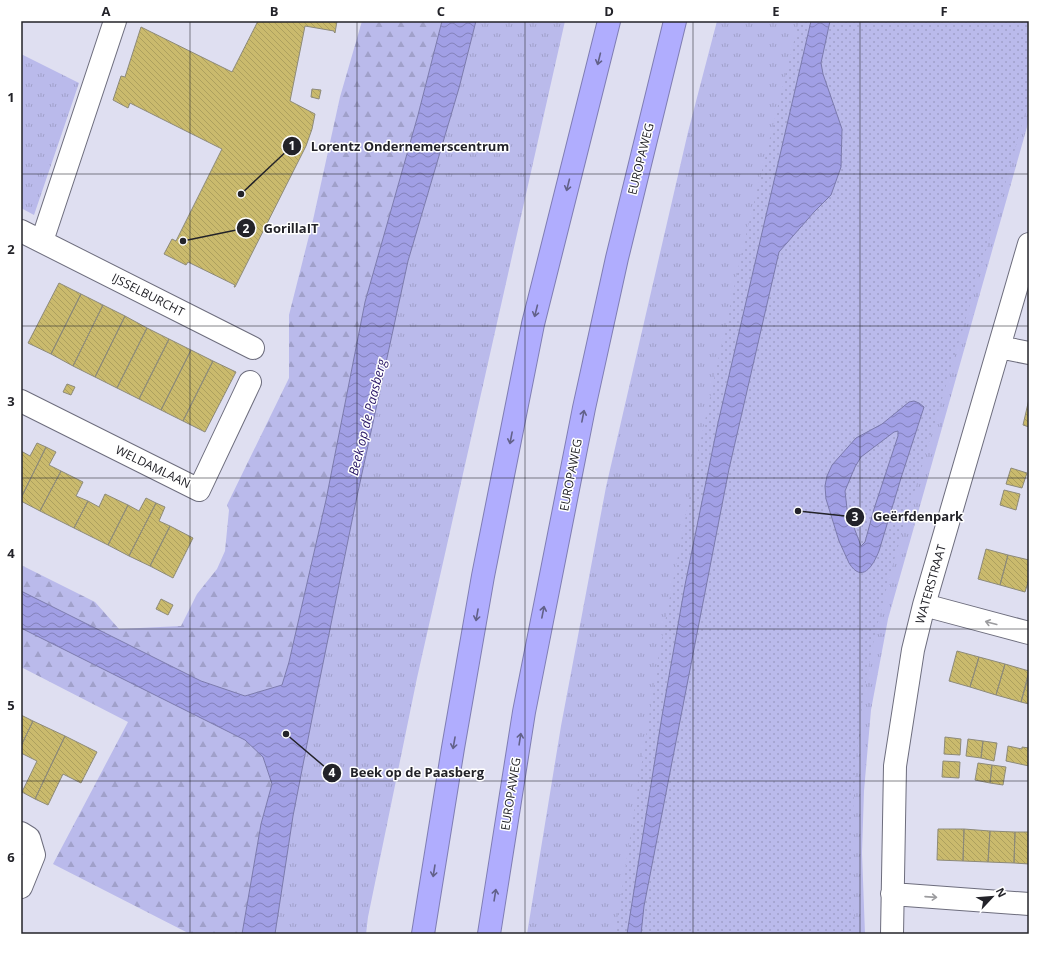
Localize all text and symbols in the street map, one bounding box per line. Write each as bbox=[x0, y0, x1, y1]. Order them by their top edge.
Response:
text: A bbox=[102, 2, 111, 20]
text: B bbox=[270, 2, 279, 20]
text: C bbox=[437, 2, 445, 20]
text: D bbox=[604, 2, 614, 20]
text: E bbox=[772, 2, 780, 20]
text: F bbox=[940, 2, 948, 20]
one-way arrow bbox=[595, 52, 603, 65]
text: 1 bbox=[7, 88, 15, 106]
street label: EUROPAWEG bbox=[623, 121, 658, 197]
callout: Lorentz Ondernemerscentrum bbox=[282, 134, 517, 159]
text: 1 bbox=[289, 137, 295, 154]
text: Lorentz Ondernemerscentrum bbox=[311, 137, 509, 155]
one-way arrow bbox=[564, 178, 571, 191]
callout: GorillaIT bbox=[236, 216, 327, 241]
text: GorillaIT bbox=[264, 219, 319, 237]
text: 2 bbox=[243, 220, 250, 237]
text: 2 bbox=[7, 240, 15, 258]
street label: IJSSELBURCHT bbox=[109, 269, 188, 320]
one-way arrow bbox=[532, 304, 540, 317]
water label: Beek op de Paasberg bbox=[344, 356, 390, 477]
text: 3 bbox=[7, 392, 15, 410]
one-way arrow bbox=[579, 409, 587, 422]
one-way arrow bbox=[506, 432, 514, 445]
street label: EUROPAWEG bbox=[555, 437, 586, 513]
street label: WELDAMLAAN bbox=[113, 441, 194, 492]
callout: Geërfdenpark bbox=[845, 504, 971, 529]
text: Geërfdenpark bbox=[873, 507, 964, 525]
text: 3 bbox=[852, 508, 859, 525]
street label: WATERSTRAAT bbox=[911, 542, 950, 625]
text: 4 bbox=[7, 544, 15, 562]
one-way arrow bbox=[539, 605, 547, 618]
one-way arrow bbox=[473, 608, 481, 621]
one-way arrow bbox=[985, 619, 998, 626]
text: 5 bbox=[7, 696, 15, 714]
one-way arrow bbox=[516, 733, 524, 746]
one-way arrow bbox=[450, 736, 458, 749]
street label: EUROPAWEG bbox=[496, 756, 525, 832]
callout: Beek op de Paasberg bbox=[322, 760, 492, 785]
text: Beek op de Paasberg bbox=[350, 763, 485, 781]
text: 4 bbox=[329, 764, 336, 781]
text: 6 bbox=[7, 848, 15, 866]
one-way arrow bbox=[429, 864, 437, 877]
north arrow bbox=[972, 877, 1012, 917]
text: N bbox=[993, 885, 1010, 900]
one-way arrow bbox=[491, 889, 499, 902]
one-way arrow bbox=[924, 893, 937, 900]

